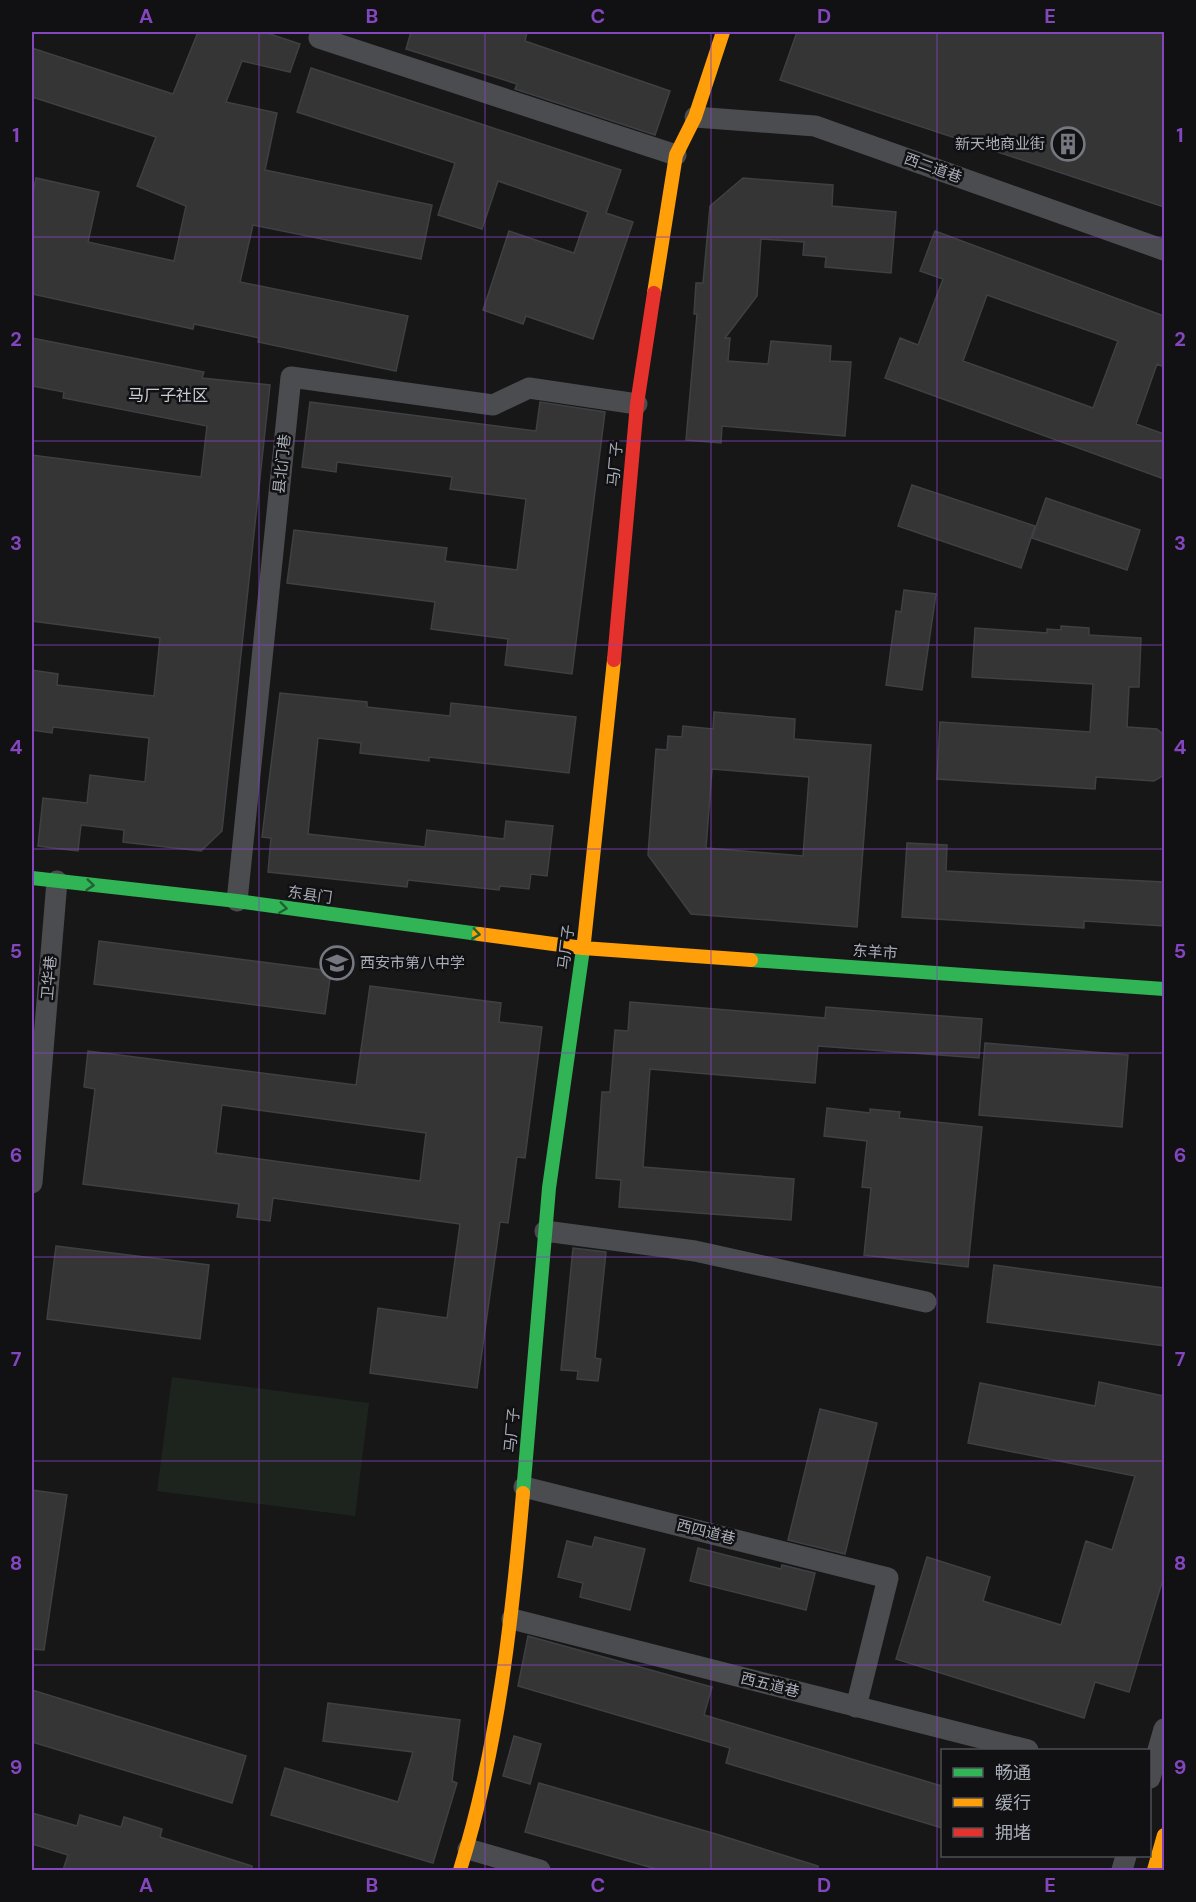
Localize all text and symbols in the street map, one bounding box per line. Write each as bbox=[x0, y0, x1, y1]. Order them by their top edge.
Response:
text: A bbox=[139, 3, 153, 29]
text: B bbox=[366, 3, 378, 29]
text: C bbox=[591, 3, 605, 29]
text: D bbox=[817, 3, 831, 29]
text: E bbox=[1044, 3, 1056, 29]
text: 1 bbox=[12, 122, 20, 148]
text: 1 bbox=[1176, 122, 1184, 148]
building icon: 新天地商业街 bbox=[1050, 126, 1086, 162]
place label: 新天地商业街 bbox=[955, 134, 1045, 154]
street label: 西二道巷 bbox=[901, 148, 965, 188]
text: 2 bbox=[10, 326, 22, 352]
text: 2 bbox=[1174, 326, 1186, 352]
district label: 马厂子社区 bbox=[128, 385, 208, 406]
street label: 县北门巷 bbox=[269, 433, 295, 495]
street label: 马厂子 bbox=[603, 441, 627, 487]
text: 3 bbox=[10, 530, 22, 556]
text: 3 bbox=[1174, 530, 1186, 556]
text: 4 bbox=[10, 734, 23, 760]
text: 4 bbox=[1174, 734, 1187, 760]
one-way arrow bbox=[85, 878, 94, 891]
street label: 东县门 bbox=[286, 882, 334, 908]
one-way arrow bbox=[279, 901, 288, 913]
street label: 马厂子 bbox=[553, 923, 579, 971]
one-way arrow bbox=[472, 927, 481, 939]
text: 5 bbox=[10, 938, 22, 964]
text: 5 bbox=[1174, 938, 1186, 964]
street label: 东羊市 bbox=[852, 940, 898, 964]
school or university icon: 西安市第八中学 bbox=[319, 945, 355, 981]
place label: 西安市第八中学 bbox=[360, 953, 465, 973]
street label: 卫华巷 bbox=[37, 955, 61, 1001]
text: 6 bbox=[10, 1142, 22, 1168]
text: 6 bbox=[1174, 1142, 1186, 1168]
text: 7 bbox=[11, 1346, 22, 1372]
text: 7 bbox=[1175, 1346, 1186, 1372]
street label: 马厂子 bbox=[500, 1407, 524, 1453]
street label: 西四道巷 bbox=[674, 1515, 738, 1549]
text: 8 bbox=[10, 1550, 22, 1576]
text: 8 bbox=[1174, 1550, 1186, 1576]
street label: 西五道巷 bbox=[738, 1668, 802, 1702]
legend bbox=[941, 1749, 1151, 1857]
text: 9 bbox=[10, 1754, 22, 1780]
text: 9 bbox=[1174, 1754, 1186, 1780]
text: 畅通 bbox=[995, 1761, 1031, 1785]
text: 缓行 bbox=[995, 1791, 1031, 1815]
text: 拥堵 bbox=[995, 1821, 1031, 1845]
text: A bbox=[139, 1872, 153, 1898]
text: B bbox=[366, 1872, 378, 1898]
text: C bbox=[591, 1872, 605, 1898]
text: D bbox=[817, 1872, 831, 1898]
text: E bbox=[1044, 1872, 1056, 1898]

